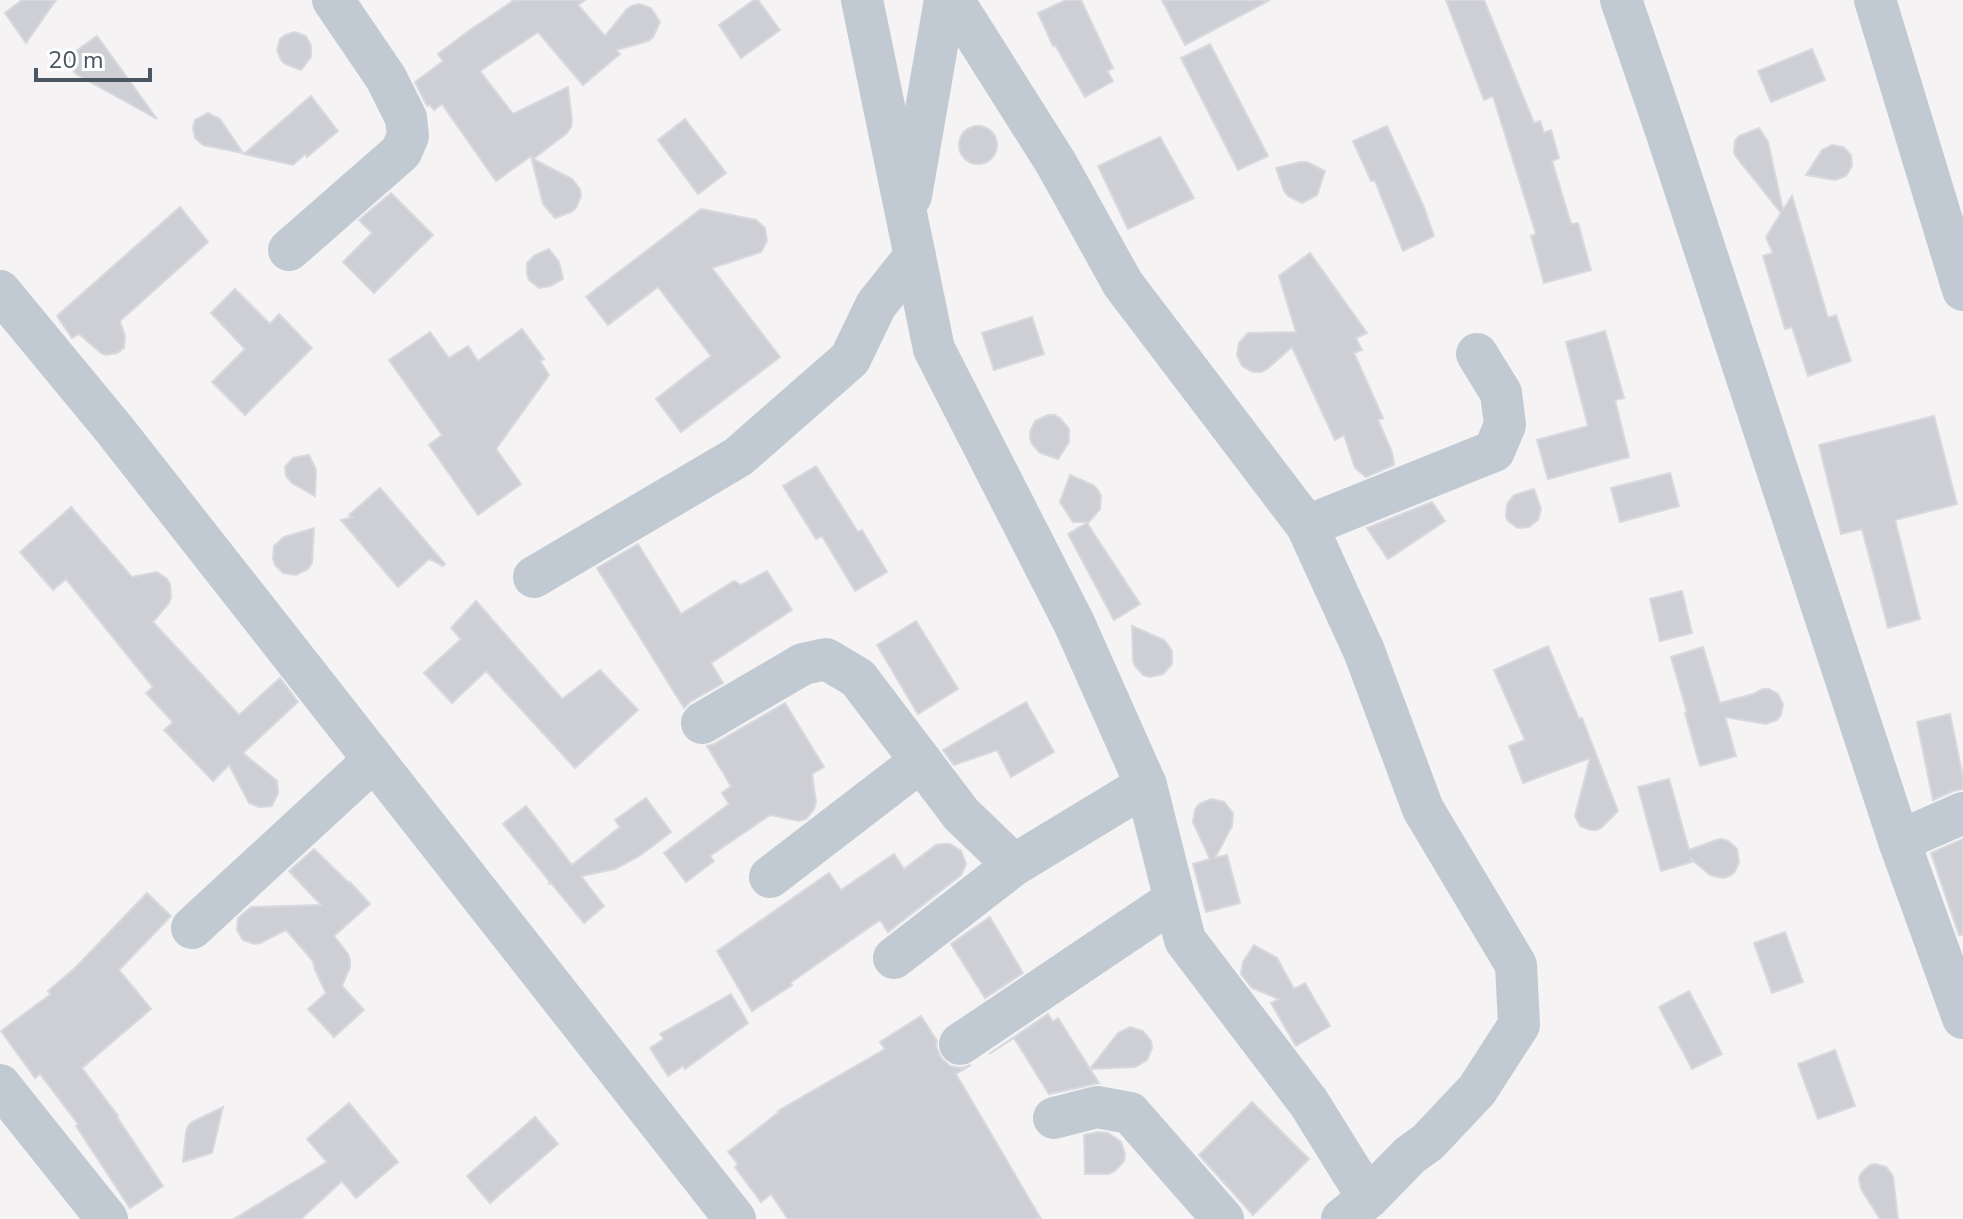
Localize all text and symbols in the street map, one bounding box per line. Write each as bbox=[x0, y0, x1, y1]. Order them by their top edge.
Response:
scale bar bbox=[36, 32, 150, 82]
text: 20 m bbox=[48, 44, 104, 76]

